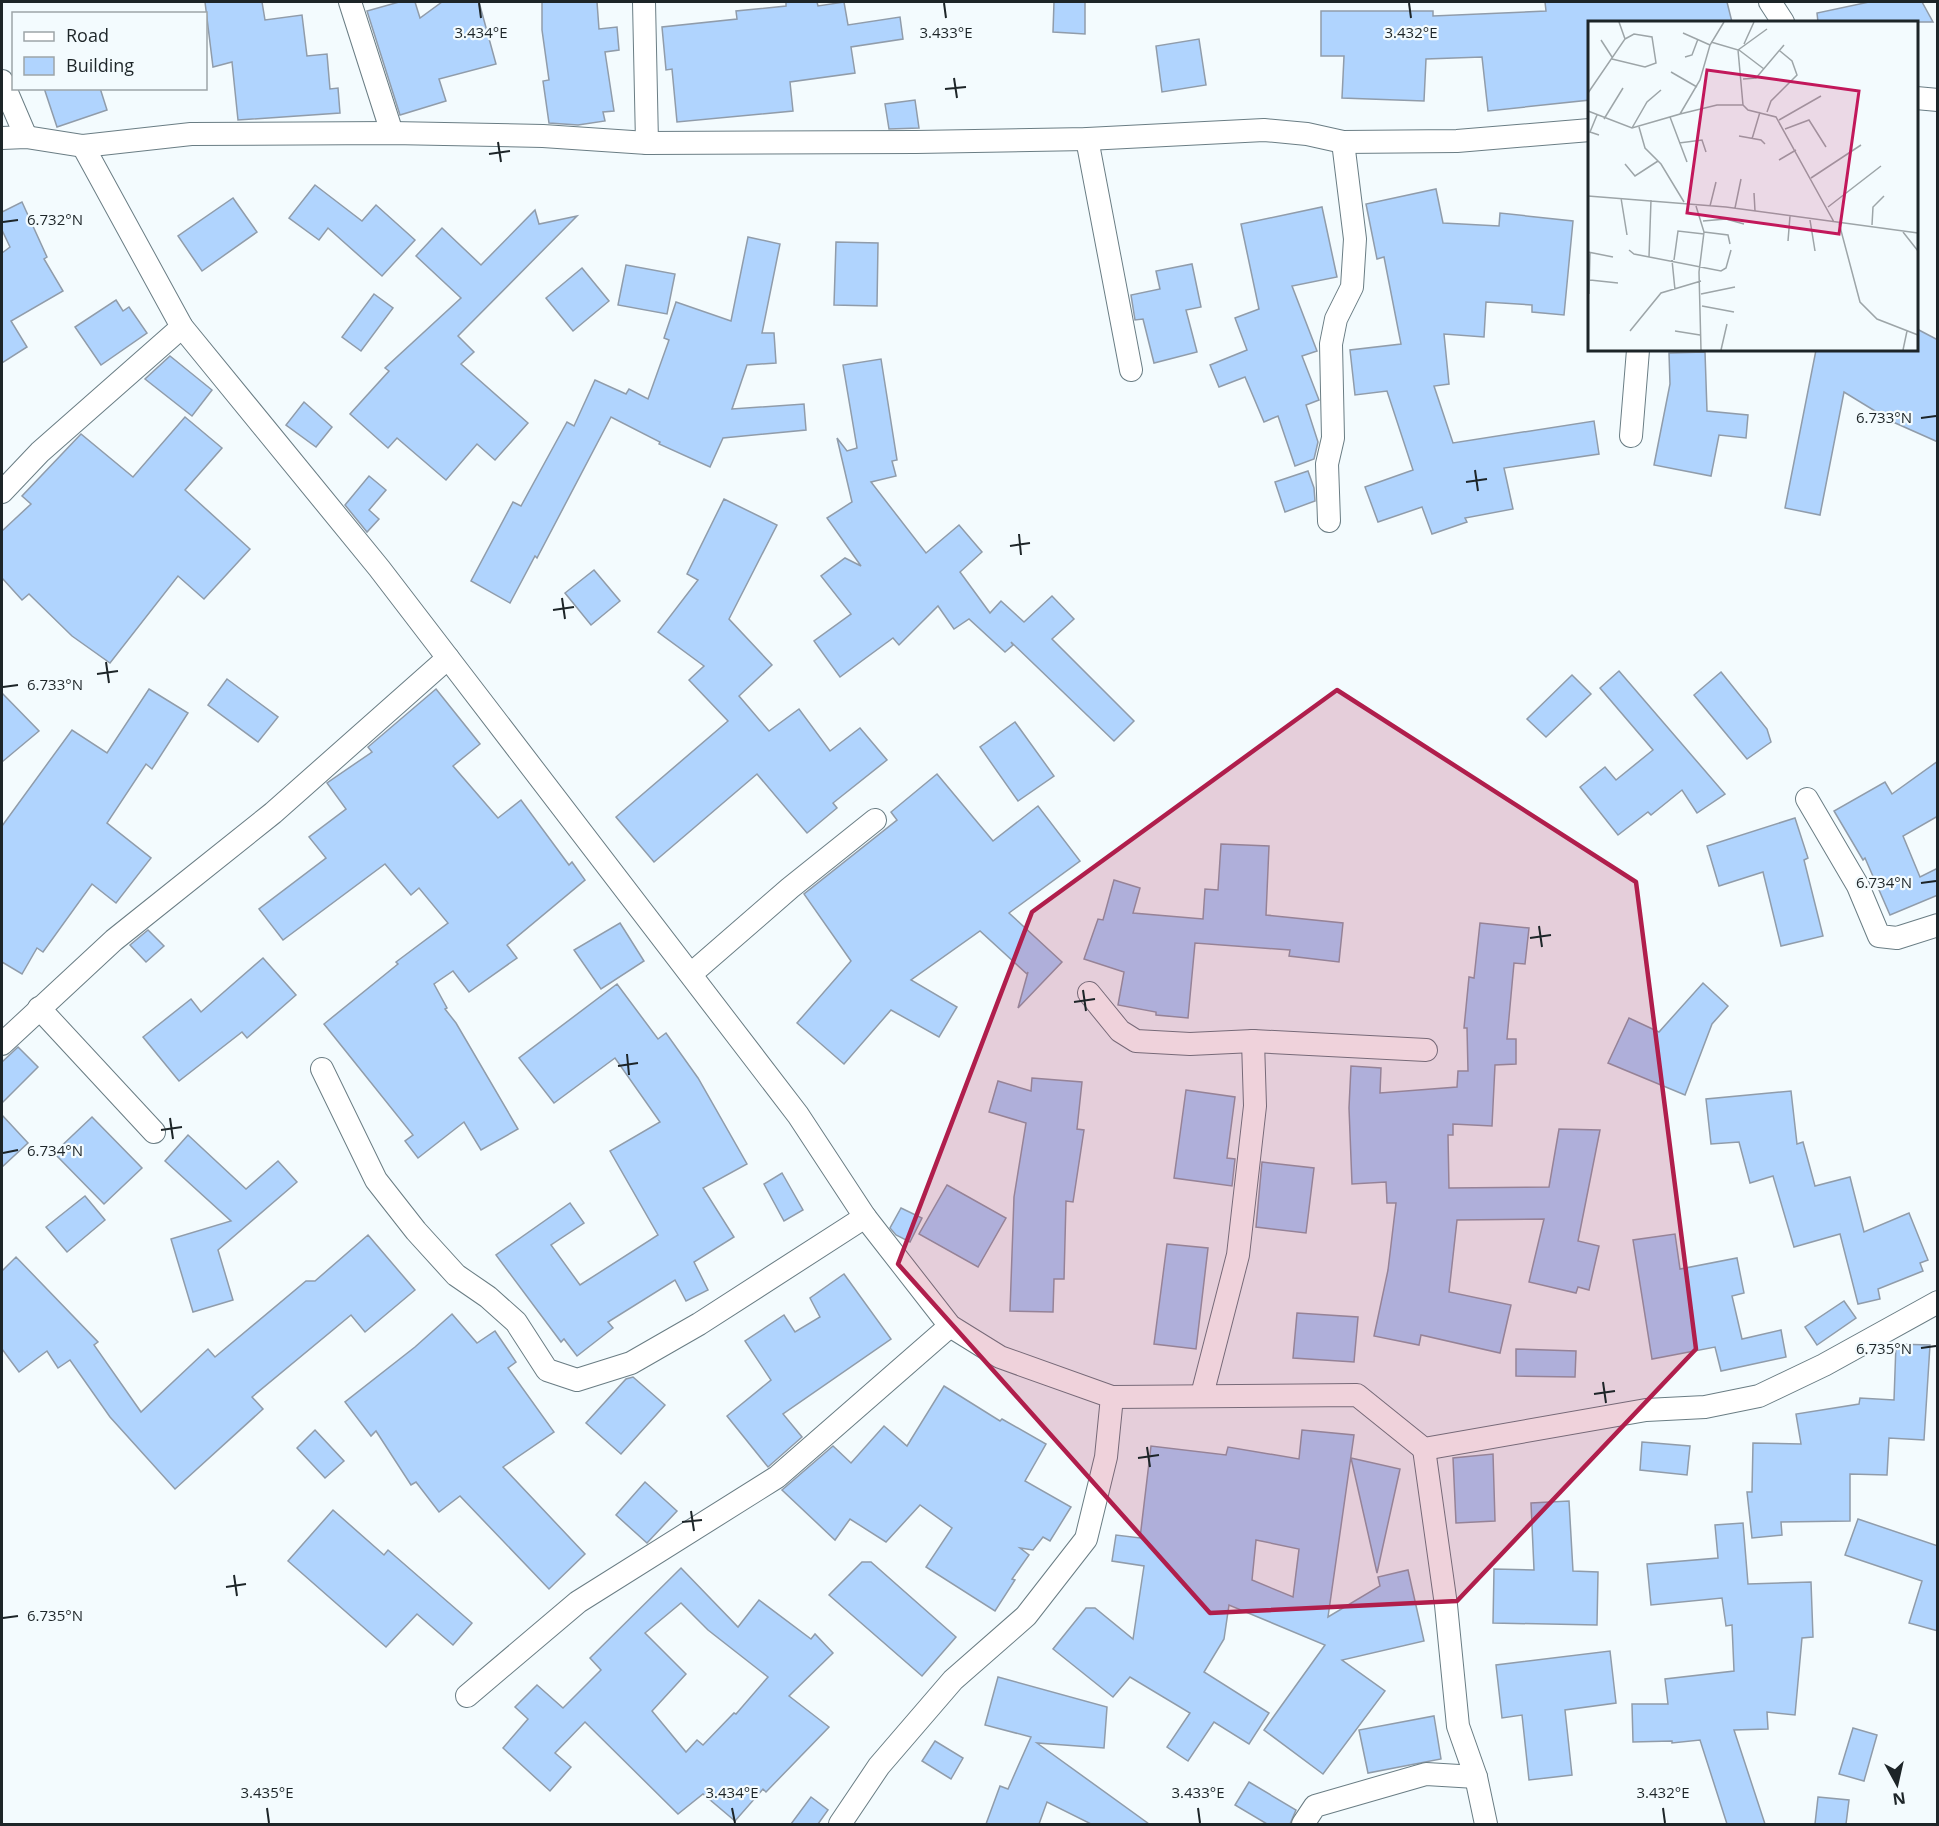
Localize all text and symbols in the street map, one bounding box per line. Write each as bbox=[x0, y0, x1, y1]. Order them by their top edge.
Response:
legend bbox=[12, 12, 207, 90]
inset map bbox=[1588, 21, 1918, 351]
text: 3.434°E bbox=[454, 22, 508, 42]
text: 3.433°E bbox=[919, 22, 973, 42]
text: 3.432°E bbox=[1384, 22, 1438, 42]
text: Road bbox=[66, 23, 109, 47]
text: Building bbox=[66, 53, 134, 77]
text: 6.732°N bbox=[27, 209, 83, 229]
text: 6.733°N bbox=[1856, 407, 1912, 427]
text: 6.733°N bbox=[27, 674, 83, 694]
text: 6.734°N bbox=[1856, 872, 1912, 892]
text: 6.734°N bbox=[27, 1140, 83, 1160]
text: 6.735°N bbox=[1856, 1338, 1912, 1358]
text: 6.735°N bbox=[27, 1605, 83, 1625]
north arrow bbox=[1867, 1754, 1927, 1814]
text: 3.435°E bbox=[240, 1782, 294, 1802]
text: 3.434°E bbox=[705, 1782, 759, 1802]
text: 3.433°E bbox=[1171, 1782, 1225, 1802]
text: 3.432°E bbox=[1636, 1782, 1690, 1802]
text: N bbox=[1891, 1787, 1907, 1811]

